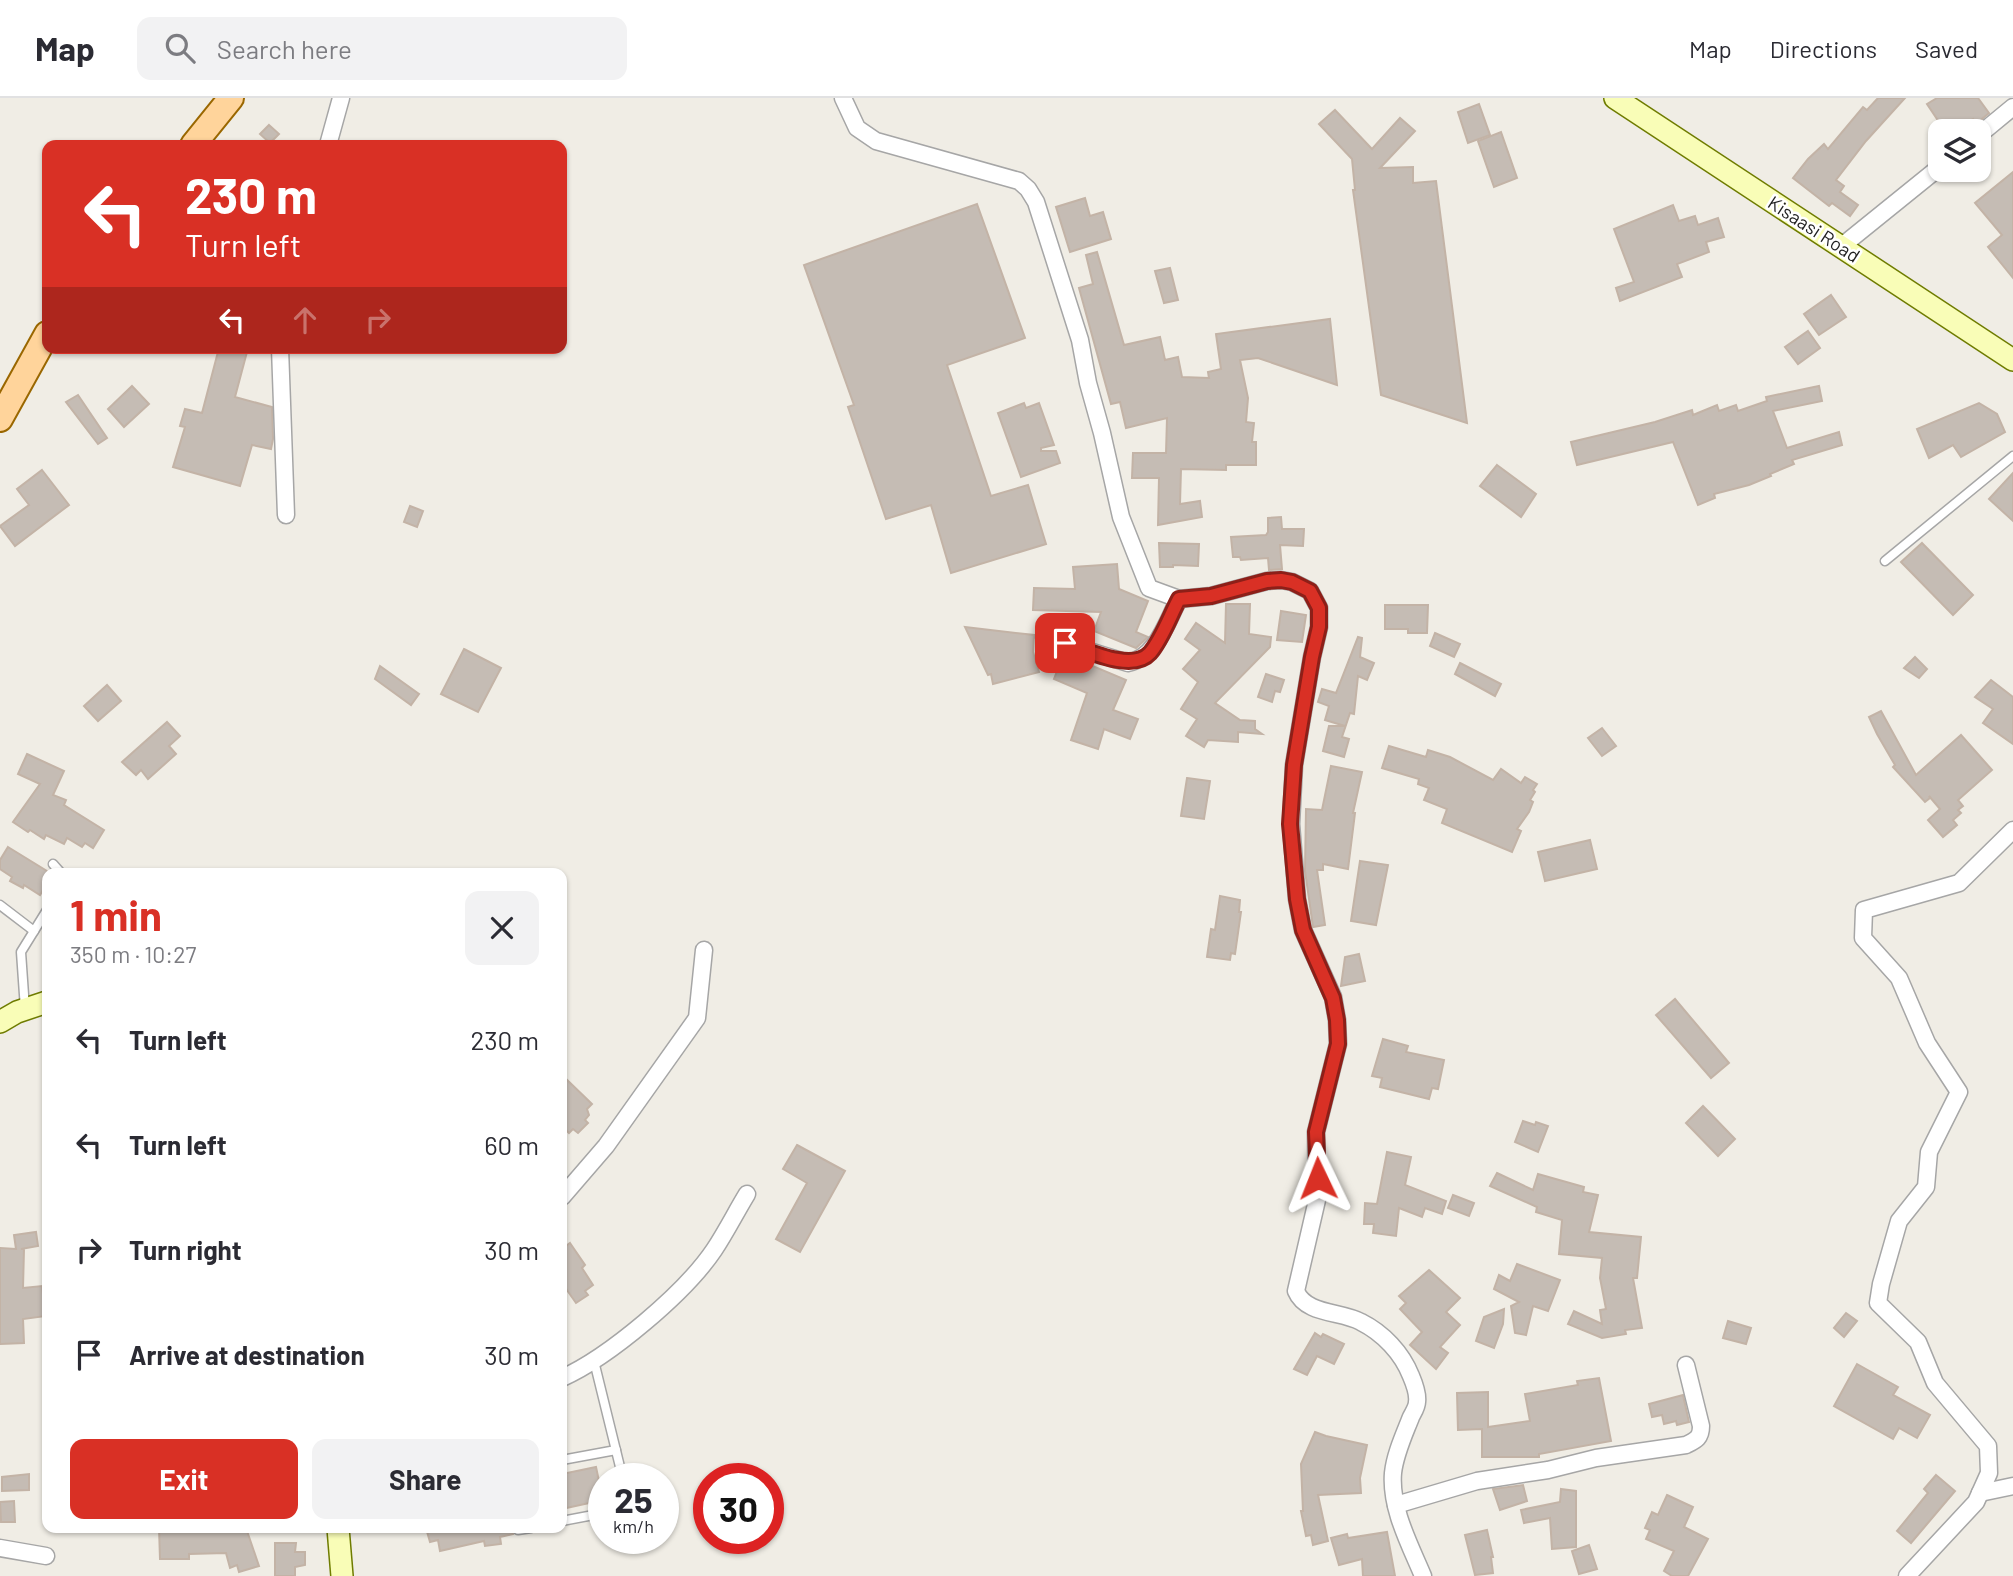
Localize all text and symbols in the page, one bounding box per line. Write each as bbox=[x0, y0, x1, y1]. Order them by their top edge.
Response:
search box bbox=[137, 17, 627, 80]
text: Map bbox=[35, 28, 95, 68]
icon: search bbox=[161, 29, 199, 67]
text: Search here bbox=[217, 33, 352, 64]
text: Map bbox=[1689, 34, 1732, 63]
text: Directions bbox=[1770, 34, 1877, 63]
text: Saved bbox=[1915, 34, 1978, 63]
map controls bbox=[1928, 119, 1991, 182]
button: layers bbox=[1928, 119, 1991, 182]
text: 230 m bbox=[185, 165, 317, 224]
icon: left bbox=[70, 168, 161, 259]
street label: Kisaasi Road bbox=[1764, 190, 1864, 267]
text: Turn left bbox=[185, 225, 302, 263]
icon: left bbox=[213, 301, 251, 339]
icon: ahead bbox=[286, 301, 324, 339]
icon: right bbox=[359, 301, 397, 339]
pin bbox=[1035, 613, 1095, 673]
icon: arrive bbox=[1046, 624, 1084, 662]
text: 1 min bbox=[70, 889, 162, 939]
button: close bbox=[465, 891, 539, 965]
text: 350 m · 10:27 bbox=[70, 940, 196, 968]
icon: left bbox=[70, 1021, 108, 1059]
text: Turn left bbox=[129, 1024, 227, 1055]
text: 230 m bbox=[470, 1024, 539, 1055]
icon: left bbox=[70, 1126, 108, 1164]
text: Turn left bbox=[129, 1129, 227, 1160]
text: 60 m bbox=[484, 1129, 539, 1160]
position arrow bbox=[1281, 1141, 1355, 1215]
icon: right bbox=[70, 1231, 108, 1269]
text: Turn right bbox=[129, 1234, 242, 1265]
text: 30 m bbox=[484, 1234, 539, 1265]
icon: arrive bbox=[70, 1336, 108, 1374]
text: Arrive at destination bbox=[129, 1339, 365, 1370]
text: 30 m bbox=[484, 1339, 539, 1370]
button: Exit bbox=[70, 1439, 298, 1519]
button: Share bbox=[312, 1439, 539, 1519]
speed limit sign: 30 bbox=[693, 1463, 784, 1554]
text: 25 bbox=[614, 1478, 653, 1520]
text: km/h bbox=[613, 1515, 654, 1537]

